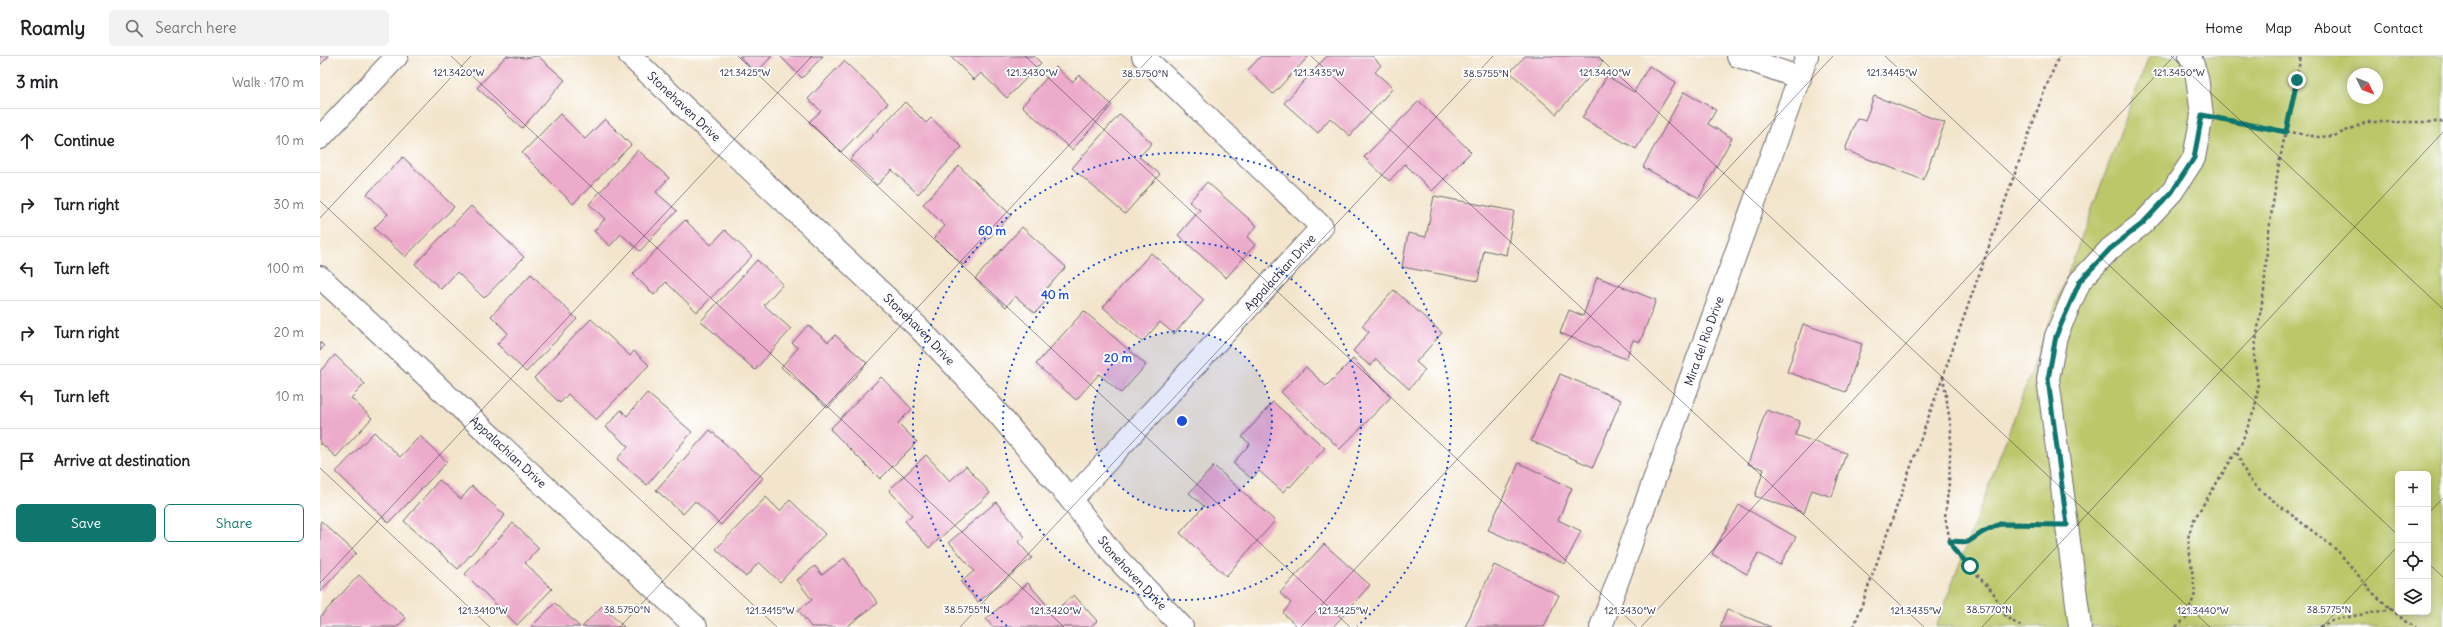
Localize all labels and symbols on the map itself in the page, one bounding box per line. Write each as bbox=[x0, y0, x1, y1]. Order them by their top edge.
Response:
text: 121.3420°W bbox=[433, 66, 485, 79]
text: 121.3425°W bbox=[720, 66, 770, 79]
text: 121.3430°W bbox=[1006, 66, 1058, 79]
text: 121.3435°W bbox=[1294, 66, 1344, 79]
text: 121.3440°W bbox=[1579, 66, 1631, 79]
text: 121.3445°W bbox=[1867, 66, 1917, 79]
text: 121.3450°W bbox=[2153, 66, 2205, 79]
text: 38.5750°N bbox=[1122, 67, 1168, 80]
text: 38.5755°N bbox=[1463, 67, 1509, 80]
street label: Stonehaven Drive bbox=[644, 68, 724, 144]
north arrow bbox=[2347, 68, 2383, 104]
route end bbox=[2288, 71, 2306, 89]
text: 60 m bbox=[978, 223, 1007, 238]
street label: Appalachian Drive bbox=[1241, 231, 1319, 314]
text: 40 m bbox=[1041, 287, 1070, 302]
street label: Stonehaven Drive bbox=[880, 290, 958, 368]
street label: Mira del Rio Drive bbox=[1681, 294, 1727, 388]
text: 20 m bbox=[1104, 350, 1132, 365]
street label: Appalachian Drive bbox=[467, 413, 550, 491]
centre of rings bbox=[1175, 414, 1189, 428]
street label: Stonehaven Drive bbox=[1095, 533, 1170, 613]
route start bbox=[1961, 557, 1979, 575]
text: 38.5750°N bbox=[604, 603, 650, 616]
text: 38.5755°N bbox=[944, 603, 990, 616]
text: 38.5770°N bbox=[1966, 603, 2012, 616]
text: 38.5775°N bbox=[2306, 603, 2352, 616]
text: 121.3410°W bbox=[458, 604, 508, 617]
text: 121.3415°W bbox=[746, 604, 795, 617]
text: 121.3420°W bbox=[1030, 604, 1082, 617]
text: 121.3425°W bbox=[1318, 604, 1368, 617]
text: 121.3430°W bbox=[1604, 604, 1656, 617]
text: 121.3435°W bbox=[1891, 604, 1941, 617]
text: 121.3440°W bbox=[2177, 604, 2229, 617]

